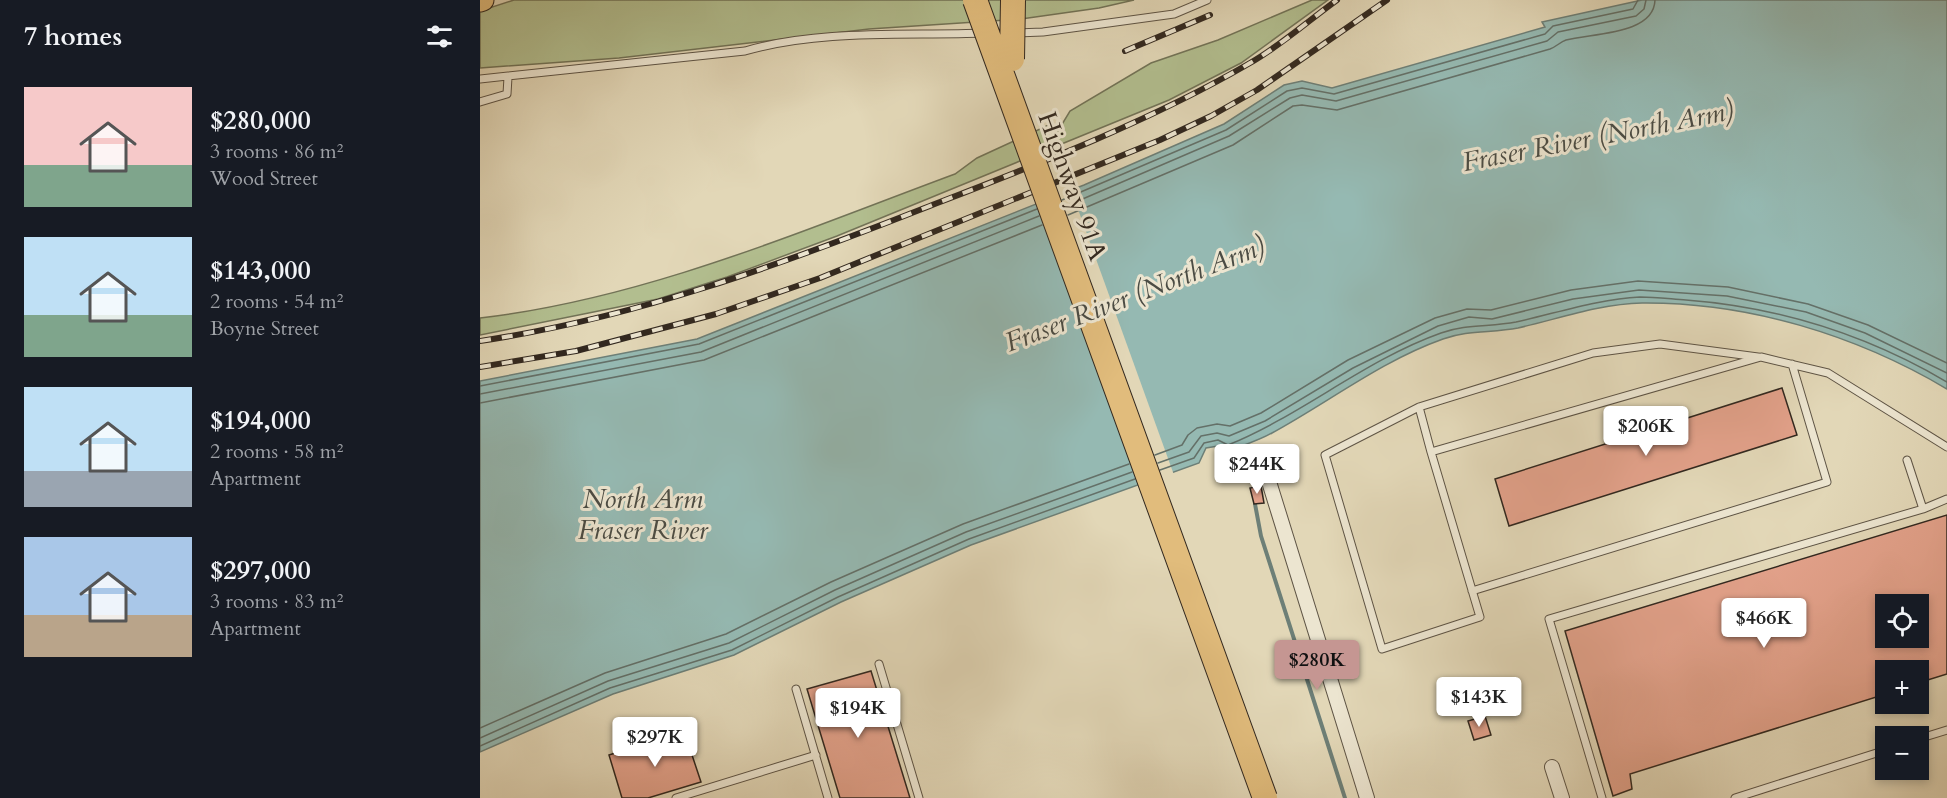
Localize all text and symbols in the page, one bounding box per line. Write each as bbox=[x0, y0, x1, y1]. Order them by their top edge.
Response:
text: 7 homes bbox=[24, 19, 122, 54]
icon: filters bbox=[423, 20, 456, 53]
water label: Fraser River (North Arm) bbox=[1459, 92, 1737, 181]
text: $280,000 bbox=[210, 103, 311, 138]
street label: Highway 91A bbox=[1029, 107, 1116, 266]
icon: home bbox=[72, 111, 144, 183]
text: 3 rooms · 86 m² bbox=[210, 138, 343, 165]
text: Wood Street bbox=[210, 165, 318, 192]
water label: Fraser River (North Arm) bbox=[1000, 228, 1271, 361]
text: $143,000 bbox=[210, 253, 311, 288]
icon: home bbox=[72, 261, 144, 333]
text: 2 rooms · 54 m² bbox=[210, 288, 343, 315]
text: Boyne Street bbox=[210, 315, 319, 342]
text: $194,000 bbox=[210, 403, 311, 438]
pin: $206K bbox=[1604, 406, 1688, 457]
icon: home bbox=[72, 411, 144, 483]
text: $206K bbox=[1617, 412, 1675, 439]
text: 2 rooms · 58 m² bbox=[210, 438, 343, 465]
pin: $244K bbox=[1215, 444, 1299, 495]
text: $244K bbox=[1228, 450, 1286, 477]
text: Apartment bbox=[210, 465, 301, 492]
water label: North Arm Fraser River bbox=[578, 481, 709, 549]
text: $297,000 bbox=[210, 553, 311, 588]
icon: home bbox=[72, 561, 144, 633]
text: 3 rooms · 83 m² bbox=[210, 588, 343, 615]
map controls bbox=[1875, 594, 1929, 780]
button: locate bbox=[1875, 594, 1929, 648]
pin: $466K bbox=[1722, 598, 1806, 649]
text: $466K bbox=[1735, 604, 1793, 631]
text: Apartment bbox=[210, 615, 301, 642]
pin: $280K bbox=[1275, 640, 1359, 691]
text: $280K bbox=[1288, 646, 1346, 673]
button: + bbox=[1875, 660, 1929, 714]
pin: $143K bbox=[1437, 677, 1521, 728]
text: $143K bbox=[1450, 683, 1508, 710]
pin: $194K bbox=[816, 688, 900, 739]
text: $194K bbox=[829, 694, 887, 721]
pin: $297K bbox=[613, 717, 697, 768]
text: $297K bbox=[626, 723, 684, 750]
button: − bbox=[1875, 726, 1929, 780]

